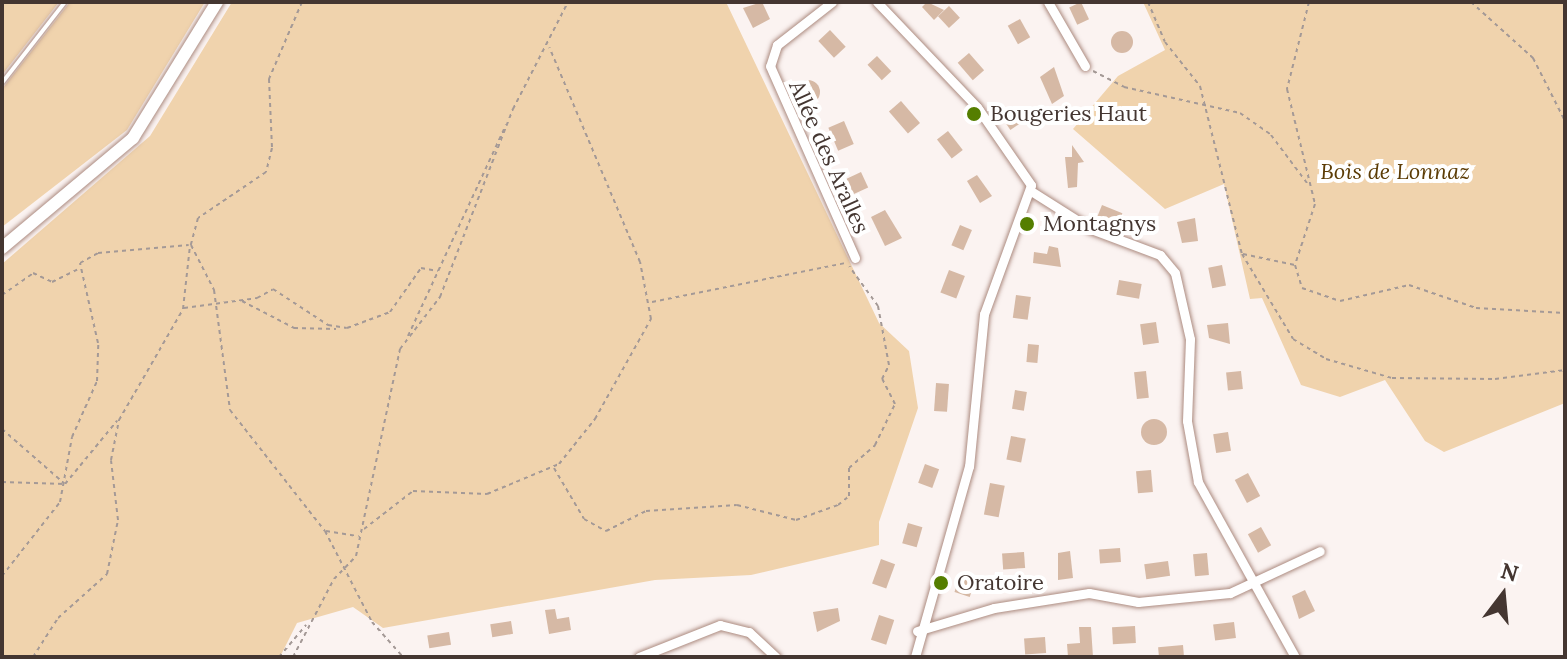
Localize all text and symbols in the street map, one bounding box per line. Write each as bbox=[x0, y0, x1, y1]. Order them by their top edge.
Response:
street label: Allée des Aralles bbox=[783, 76, 875, 238]
place label: Bougeries Haut bbox=[990, 101, 1147, 127]
marker: Bougeries Haut bbox=[965, 105, 983, 123]
park label: Bois de Lonnaz bbox=[1320, 159, 1470, 185]
place label: Montagnys bbox=[1043, 211, 1156, 237]
marker: Montagnys bbox=[1018, 215, 1036, 233]
north arrow bbox=[1463, 555, 1543, 635]
text: N bbox=[1498, 556, 1522, 588]
place label: Oratoire bbox=[957, 570, 1044, 596]
marker: Oratoire bbox=[932, 574, 950, 592]

